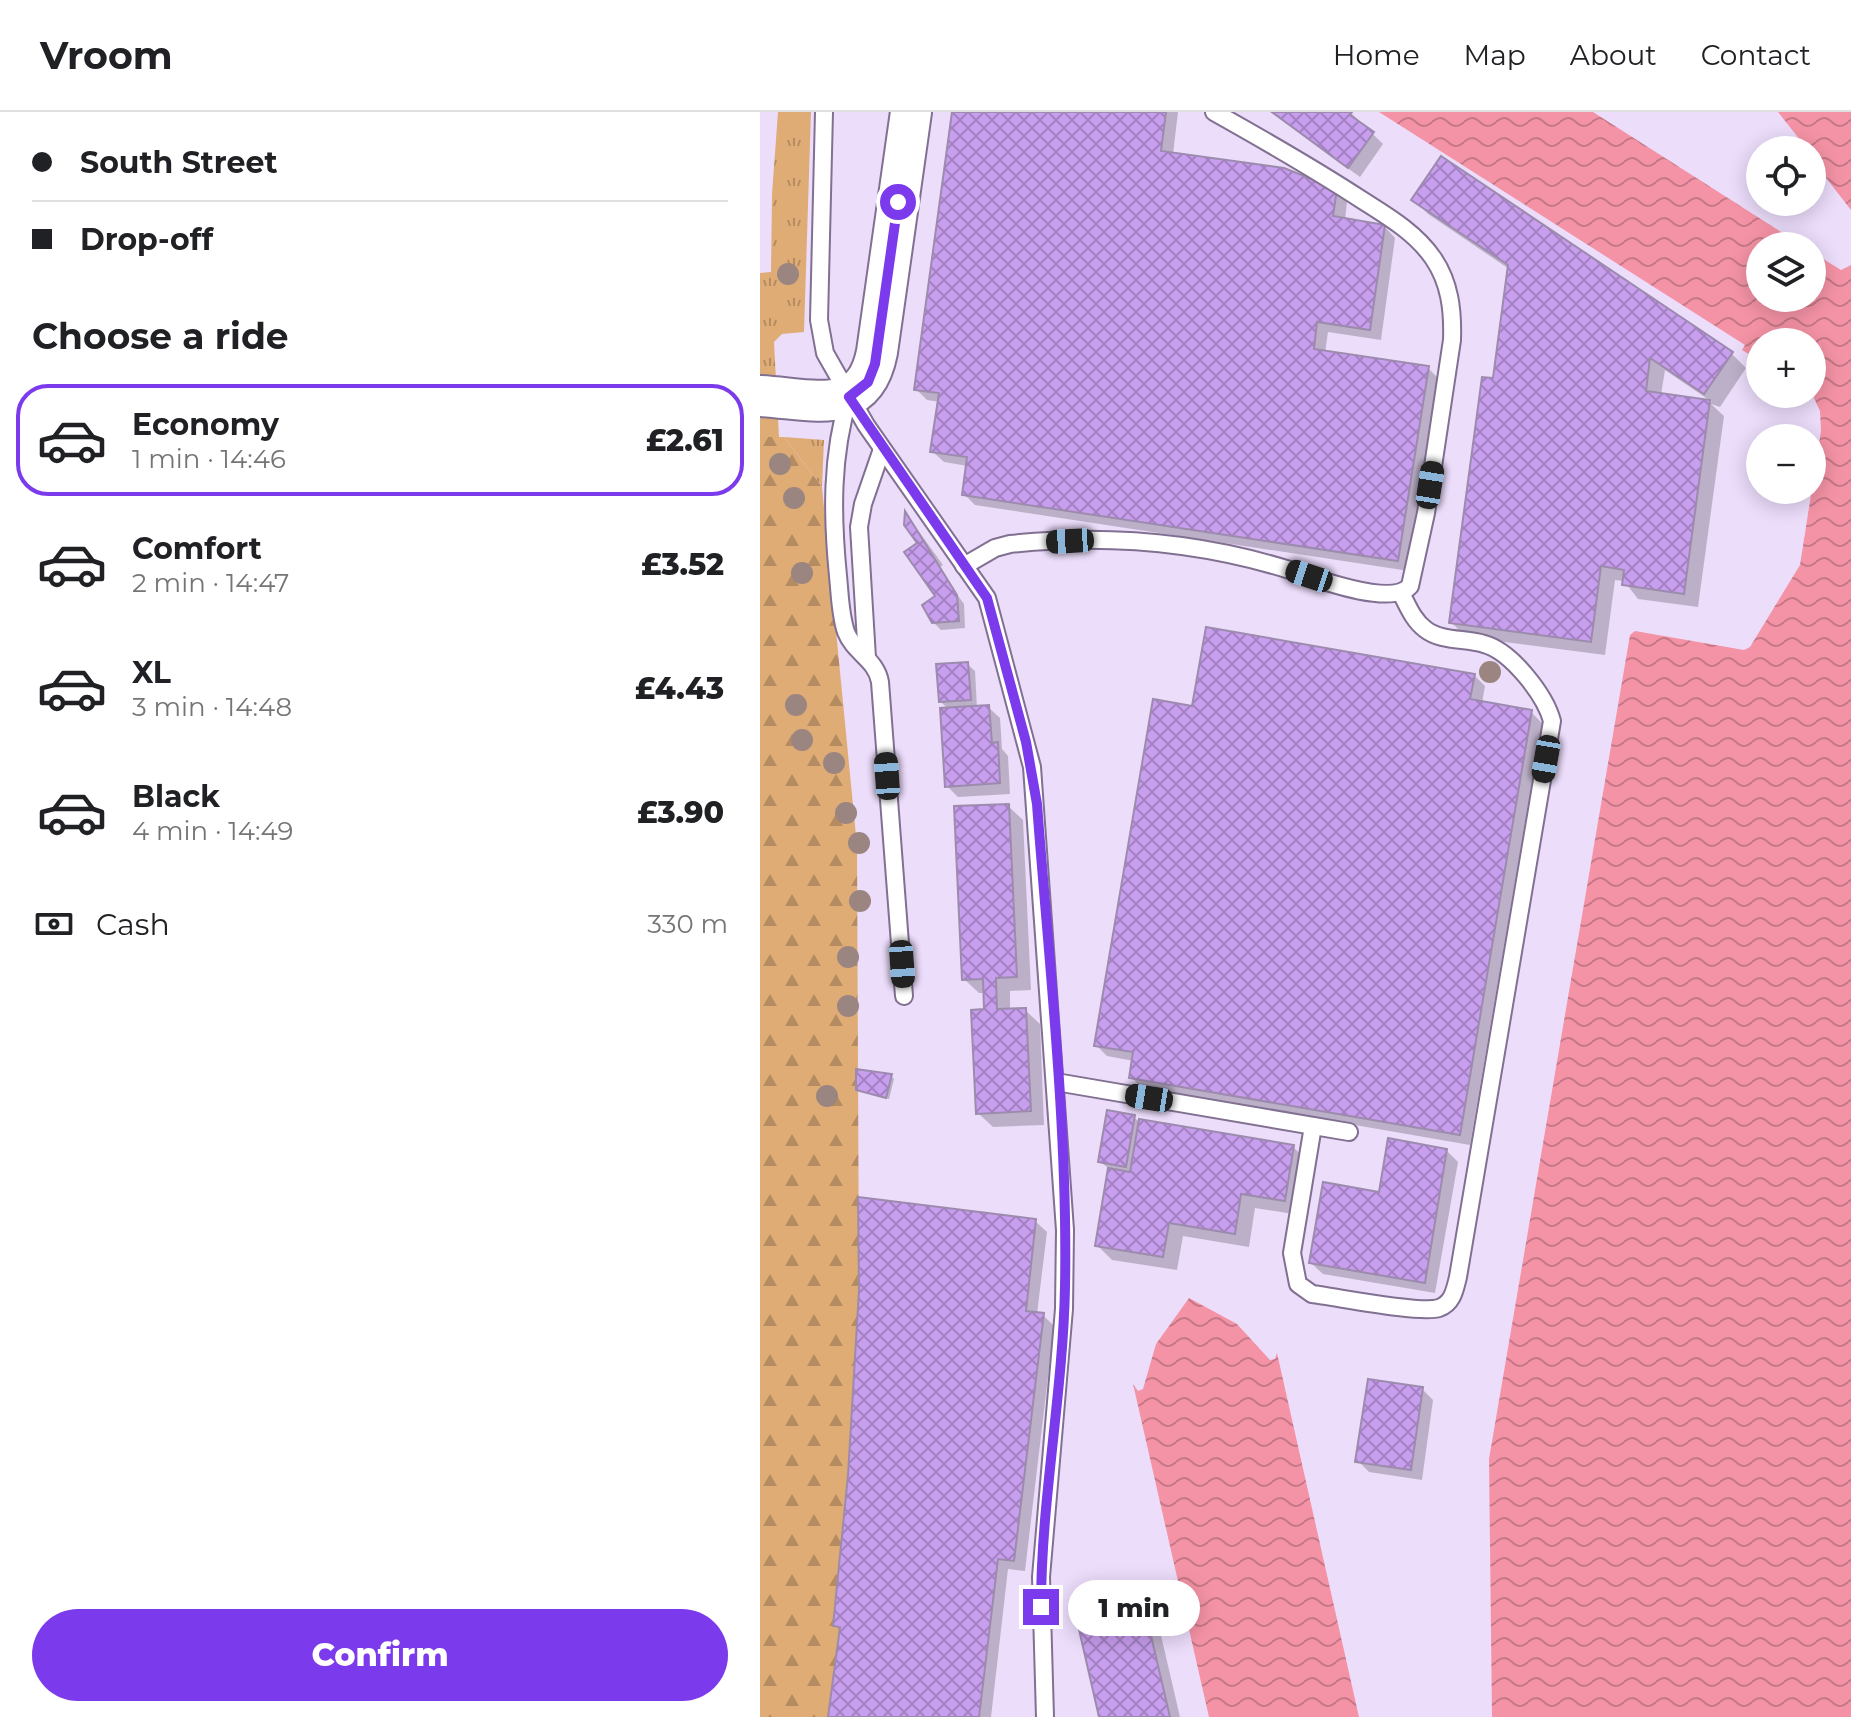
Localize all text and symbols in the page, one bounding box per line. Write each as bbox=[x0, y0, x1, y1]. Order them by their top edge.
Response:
text: Vroom bbox=[40, 32, 173, 79]
text: Home bbox=[1333, 38, 1420, 72]
text: Map bbox=[1464, 38, 1526, 72]
text: About bbox=[1570, 38, 1657, 72]
text: Contact bbox=[1701, 38, 1811, 72]
map controls bbox=[1746, 136, 1826, 504]
button: locate bbox=[1746, 136, 1826, 216]
text: South Street bbox=[80, 144, 277, 181]
route start bbox=[880, 184, 916, 220]
text: Drop-off bbox=[80, 221, 213, 258]
button: layers bbox=[1746, 232, 1826, 312]
text: Choose a ride bbox=[32, 314, 289, 358]
button: + bbox=[1746, 328, 1826, 408]
icon: car bbox=[36, 404, 108, 476]
text: Economy bbox=[132, 406, 279, 443]
text: £2.61 bbox=[646, 422, 724, 459]
button: − bbox=[1746, 424, 1826, 504]
text: 1 min · 14:46 bbox=[132, 443, 286, 475]
car bbox=[1414, 459, 1446, 511]
icon: car bbox=[36, 528, 108, 600]
car bbox=[1045, 528, 1095, 554]
text: Comfort bbox=[132, 530, 262, 567]
text: £3.52 bbox=[641, 546, 724, 583]
car bbox=[1282, 557, 1336, 595]
text: 2 min · 14:47 bbox=[132, 567, 289, 599]
icon: car bbox=[36, 652, 108, 724]
text: XL bbox=[132, 654, 171, 691]
text: £4.43 bbox=[635, 670, 724, 707]
text: 3 min · 14:48 bbox=[132, 691, 292, 723]
car bbox=[1530, 733, 1562, 785]
car bbox=[873, 751, 901, 801]
icon: car bbox=[36, 776, 108, 848]
text: Black bbox=[132, 778, 220, 815]
text: £3.90 bbox=[637, 794, 724, 831]
text: 4 min · 14:49 bbox=[132, 815, 293, 847]
icon: cash bbox=[32, 902, 76, 946]
text: Cash bbox=[96, 906, 170, 943]
text: 330 m bbox=[647, 908, 728, 940]
car bbox=[888, 939, 916, 989]
car bbox=[1123, 1082, 1175, 1114]
callout: 1 min bbox=[1069, 1579, 1201, 1635]
route end bbox=[1023, 1589, 1059, 1625]
text: 1 min bbox=[1098, 1592, 1170, 1624]
button: Confirm bbox=[32, 1609, 728, 1701]

